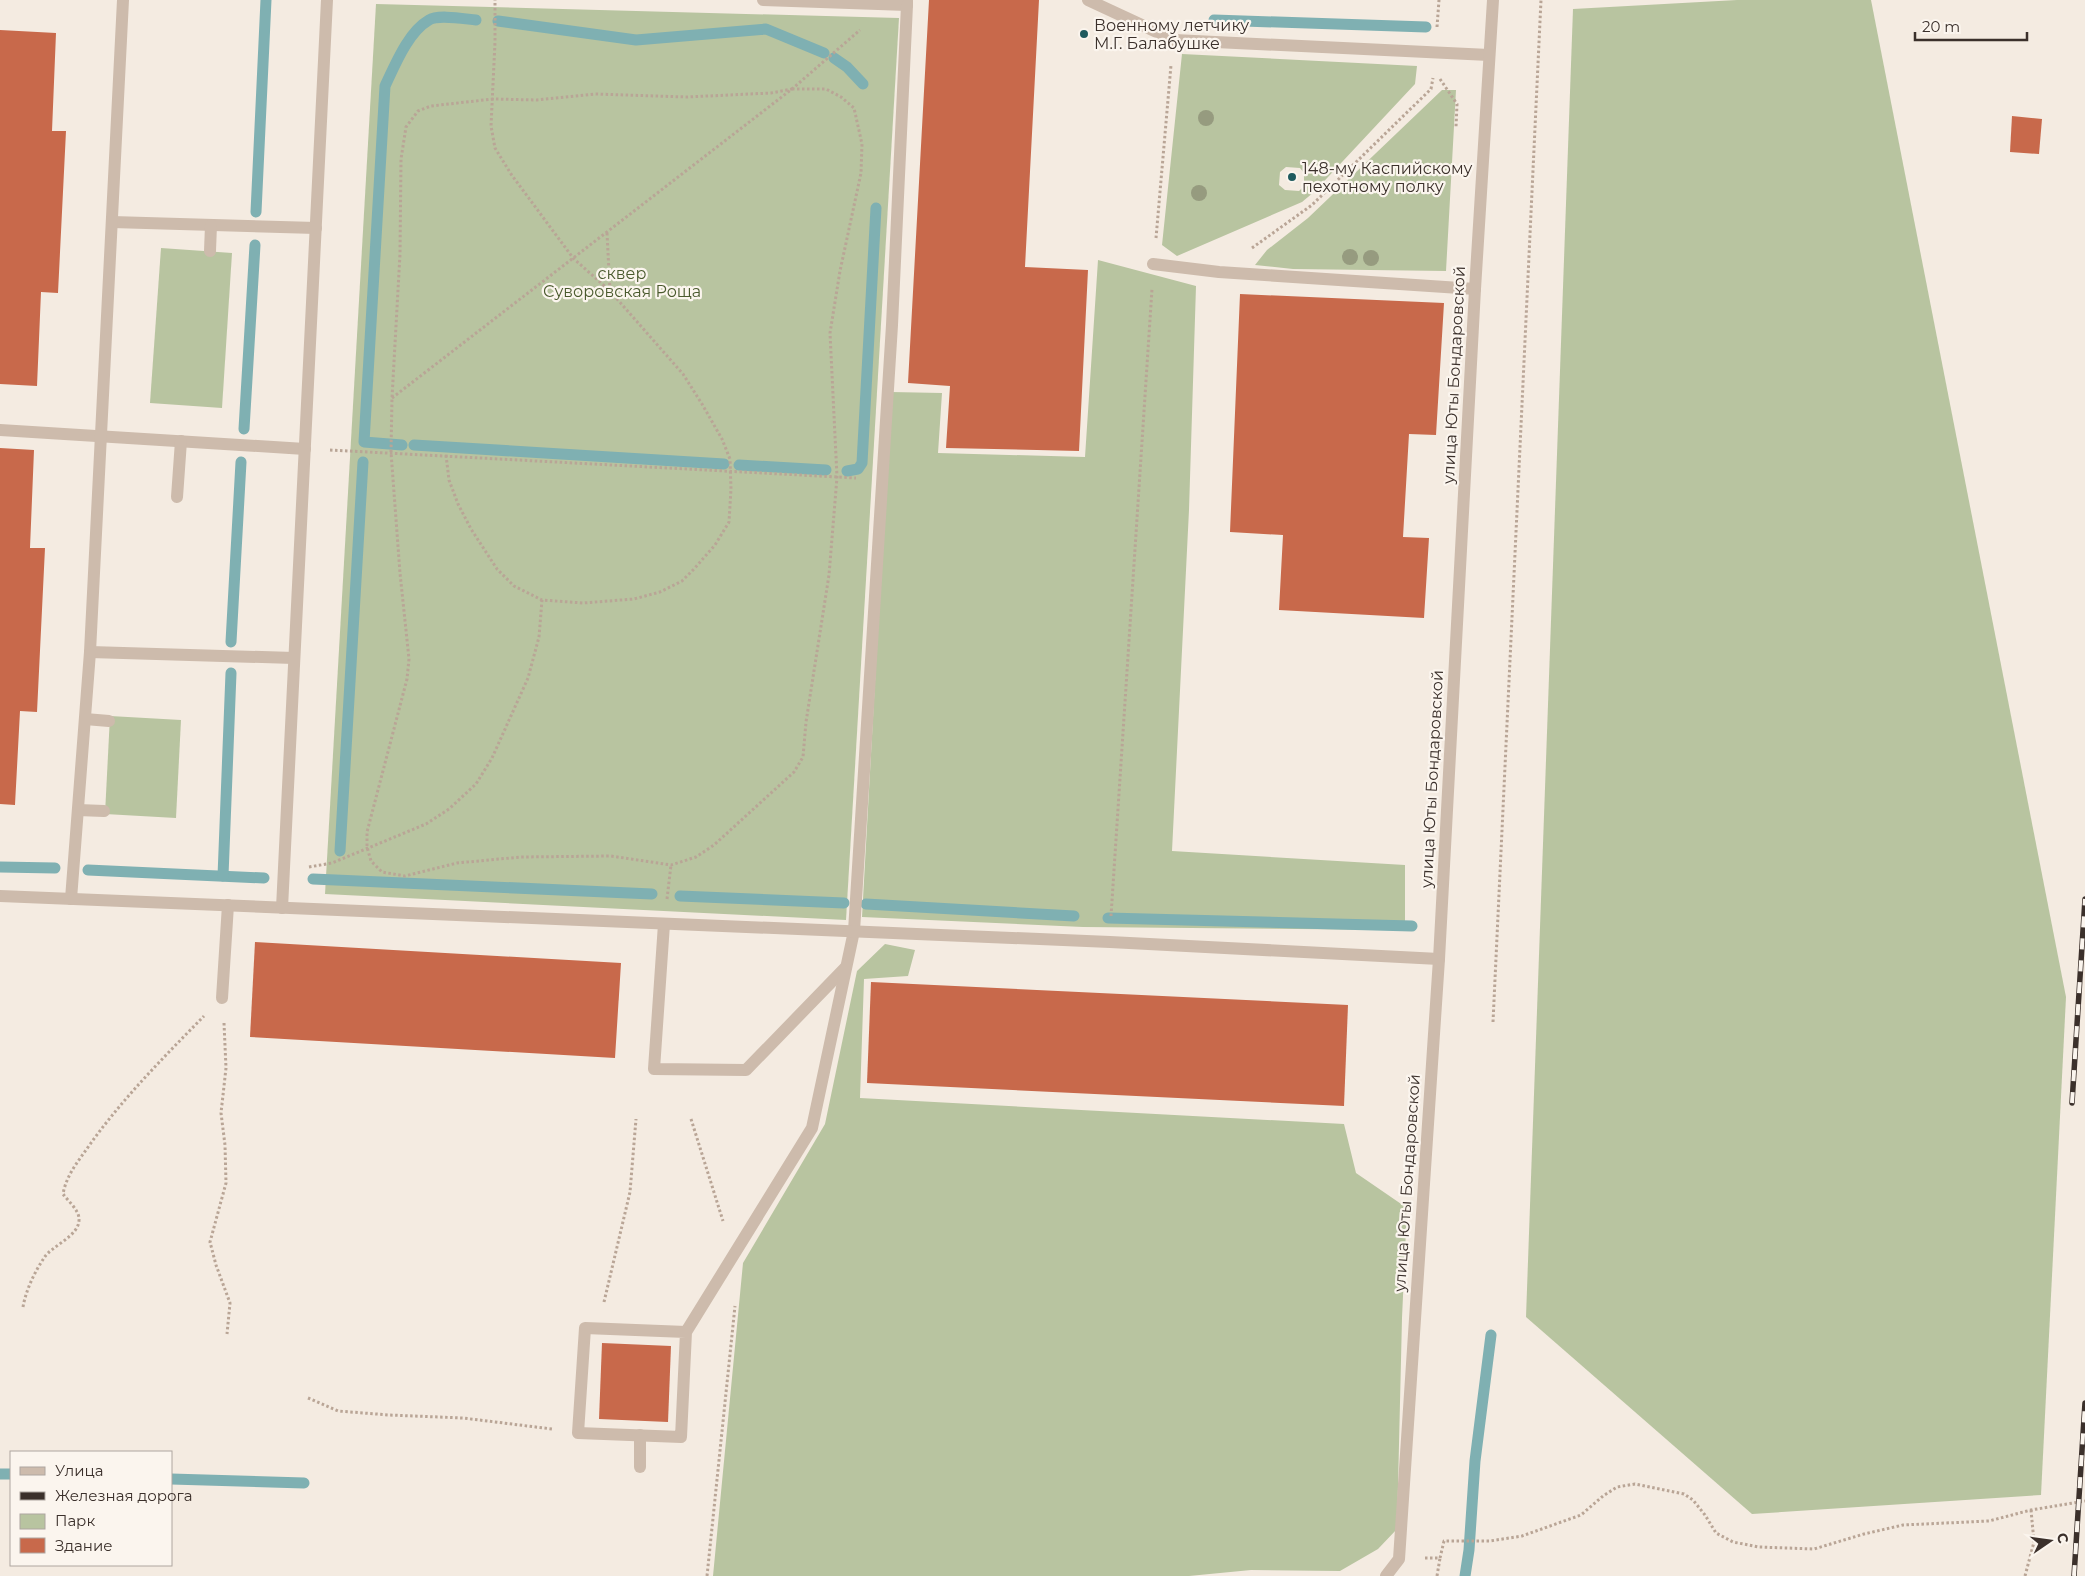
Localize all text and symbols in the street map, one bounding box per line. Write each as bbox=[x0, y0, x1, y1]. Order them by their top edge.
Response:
scale bar bbox=[1915, 10, 2028, 42]
place label: Военному летчику М.Г. Балабушке bbox=[1094, 16, 1249, 53]
text: 20 m bbox=[1922, 17, 1960, 36]
marker: Военному летчику М.Г. Балабушке bbox=[1078, 28, 1090, 40]
place label: 148-му Каспийскому пехотному полку bbox=[1302, 159, 1473, 196]
marker: 148-му Каспийскому пехотному полку bbox=[1286, 171, 1298, 183]
park label: сквер Суворовская Роща bbox=[543, 264, 701, 301]
street label: улица Юты Бондаровской bbox=[1439, 266, 1469, 485]
street label: улица Юты Бондаровской bbox=[1417, 670, 1447, 889]
street label: улица Юты Бондаровской bbox=[1390, 1074, 1424, 1293]
legend bbox=[10, 1451, 172, 1566]
text: Улица bbox=[55, 1461, 103, 1480]
text: Железная дорога bbox=[55, 1486, 192, 1505]
text: Парк bbox=[55, 1511, 95, 1530]
north arrow bbox=[2025, 1516, 2075, 1566]
text: С bbox=[2053, 1531, 2073, 1545]
text: Здание bbox=[55, 1536, 113, 1555]

